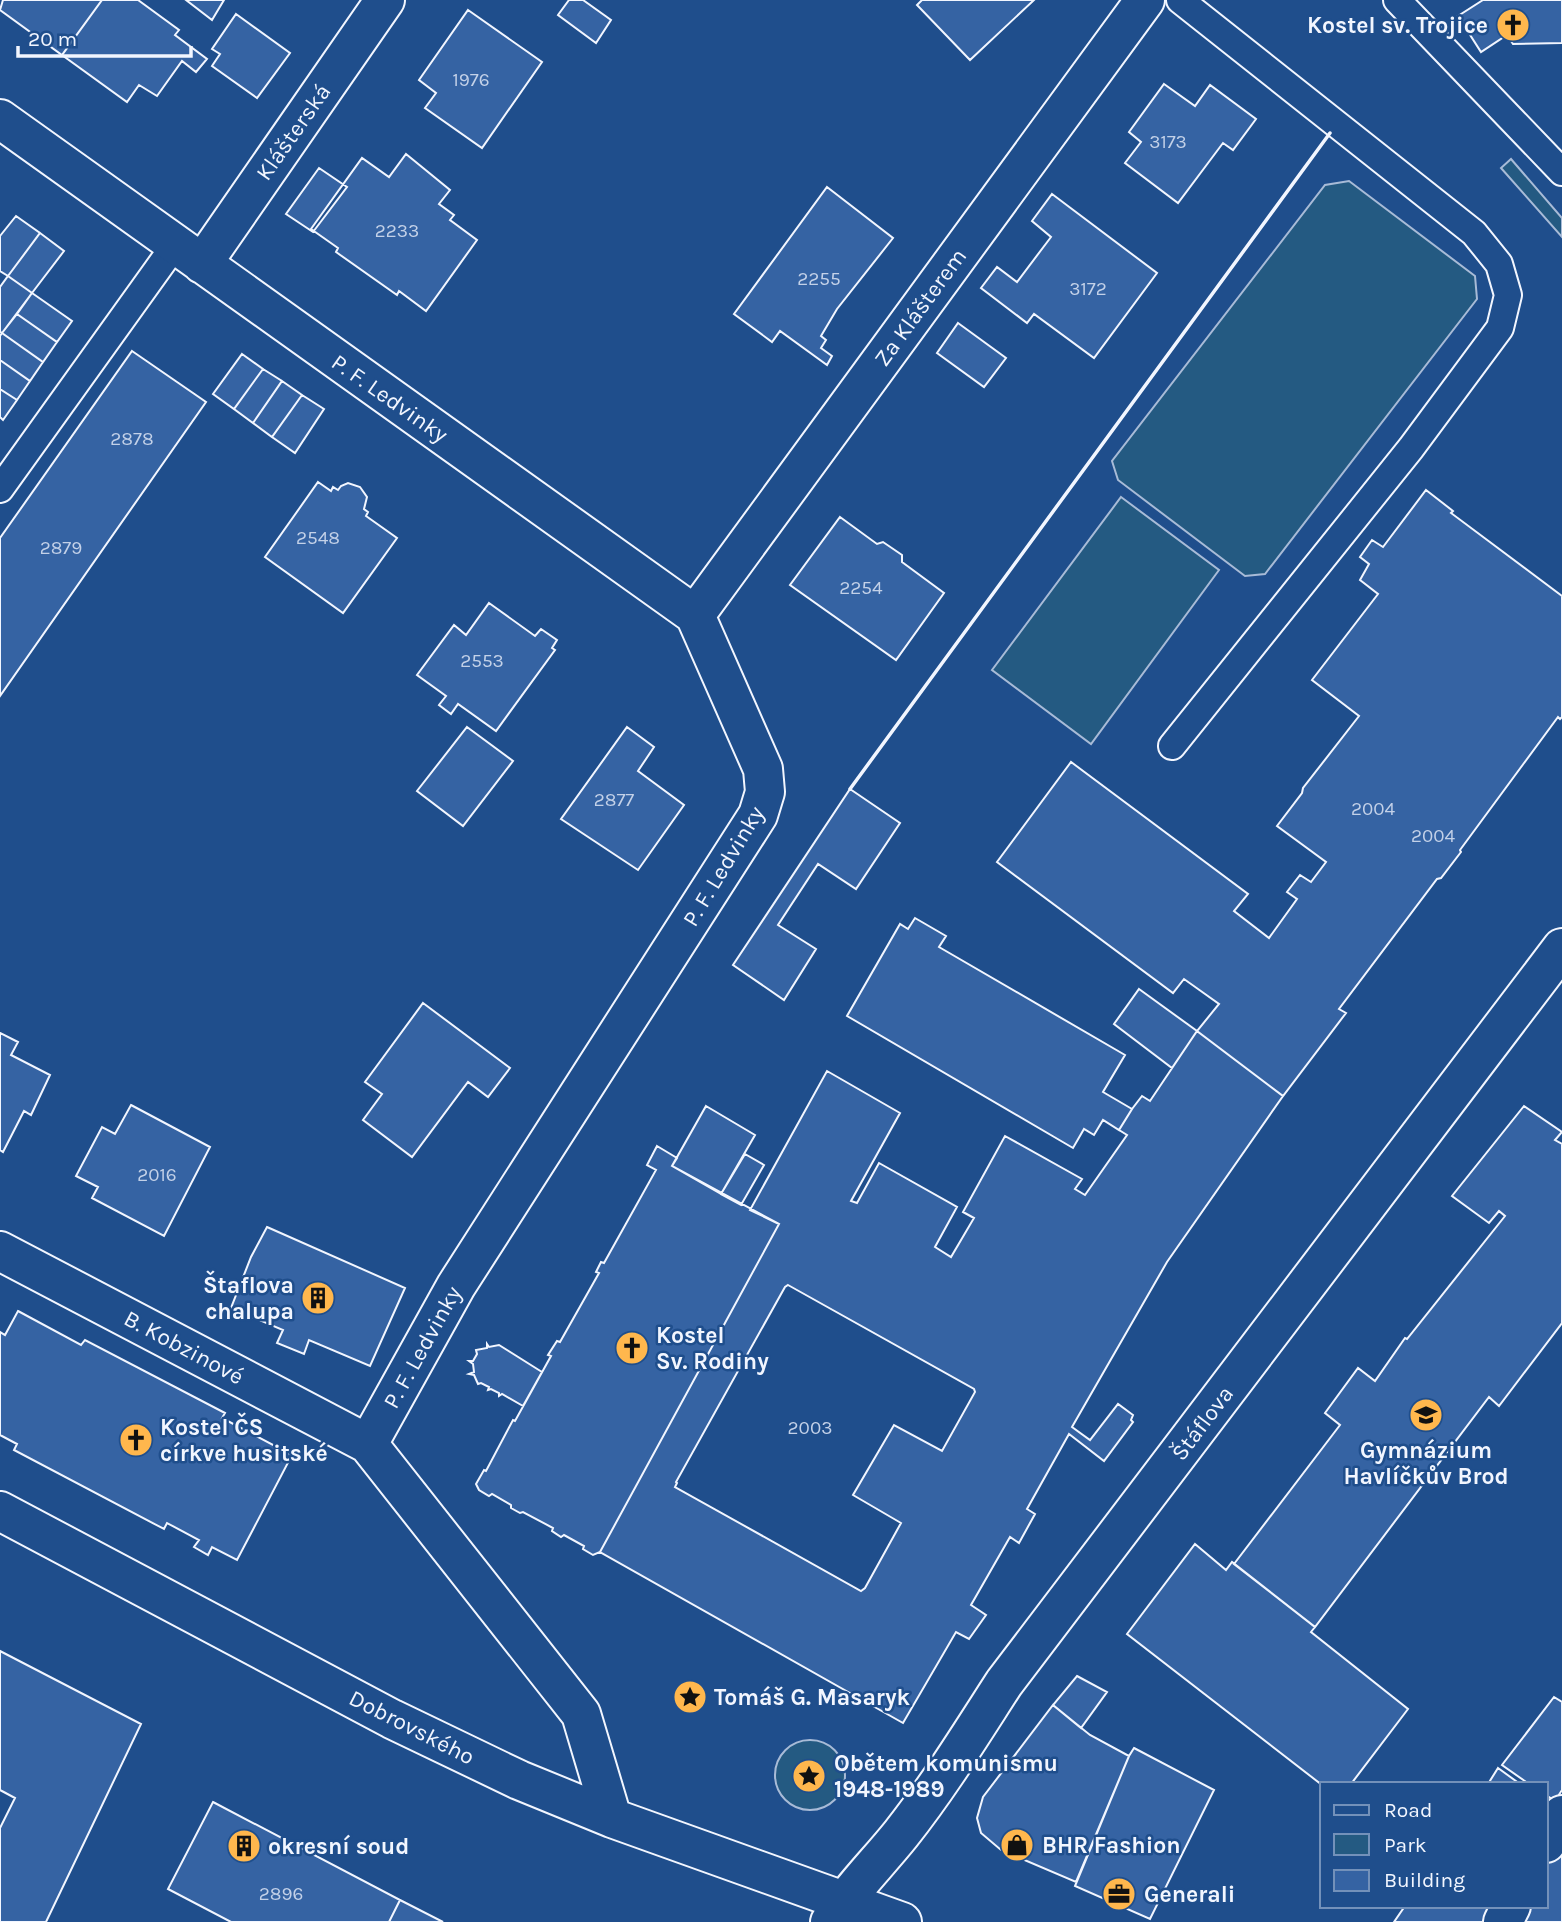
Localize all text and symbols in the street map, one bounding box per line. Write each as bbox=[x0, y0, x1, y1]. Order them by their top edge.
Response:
church icon: Kostel sv. Trojice bbox=[1494, 6, 1532, 44]
place label: Kostel sv. Trojice bbox=[1307, 12, 1488, 39]
scale bar bbox=[18, 14, 191, 58]
text: 20 m bbox=[28, 27, 77, 51]
house number: 1976 bbox=[452, 69, 490, 91]
street label: Klášterská bbox=[250, 79, 336, 186]
house number: 3173 bbox=[1149, 131, 1187, 153]
house number: 2233 bbox=[375, 220, 419, 242]
street label: Za Klášterem bbox=[869, 243, 972, 371]
house number: 2255 bbox=[797, 268, 841, 290]
house number: 3172 bbox=[1069, 278, 1107, 300]
street label: P. F. Ledvinky bbox=[326, 348, 453, 449]
house number: 2878 bbox=[110, 428, 154, 450]
house number: 2548 bbox=[296, 527, 340, 549]
house number: 2879 bbox=[40, 537, 82, 559]
house number: 2254 bbox=[839, 577, 883, 599]
house number: 2553 bbox=[460, 650, 504, 672]
house number: 2877 bbox=[594, 789, 634, 811]
house number: 2004 bbox=[1351, 798, 1395, 820]
street label: P. F. Ledvinky bbox=[677, 801, 770, 931]
house number: 2004 bbox=[1411, 825, 1455, 847]
house number: 2016 bbox=[137, 1164, 177, 1186]
place label: Štaflova chalupa bbox=[203, 1270, 294, 1325]
building icon: Štaflova chalupa bbox=[299, 1279, 337, 1317]
street label: P. F. Ledvinky bbox=[378, 1281, 467, 1413]
street label: B. Kobzinové bbox=[119, 1305, 248, 1390]
place label: Kostel Sv. Rodiny bbox=[656, 1322, 769, 1375]
church icon: Kostel Sv. Rodiny bbox=[613, 1329, 651, 1367]
street label: Štáflova bbox=[1166, 1381, 1239, 1466]
school or university icon: Gymnázium Havlíčkův Brod bbox=[1407, 1396, 1445, 1434]
place label: Kostel ČS církve husitské bbox=[160, 1412, 328, 1467]
house number: 2003 bbox=[788, 1417, 832, 1439]
church icon: Kostel ČS církve husitské bbox=[117, 1421, 155, 1459]
place label: Gymnázium Havlíčkův Brod bbox=[1343, 1437, 1509, 1490]
place icon: Tomáš G. Masaryk bbox=[671, 1678, 709, 1716]
street label: Dobrovského bbox=[345, 1684, 479, 1771]
place label: Tomáš G. Masaryk bbox=[714, 1684, 910, 1711]
place label: Obětem komunismu 1948-1989 bbox=[834, 1750, 1058, 1803]
place icon: Obětem komunismu 1948-1989 bbox=[790, 1757, 828, 1795]
legend bbox=[1320, 1782, 1548, 1908]
text: Road bbox=[1384, 1798, 1432, 1822]
shop icon: BHR Fashion bbox=[998, 1826, 1036, 1864]
building icon: okresní soud bbox=[225, 1827, 263, 1865]
place label: BHR Fashion bbox=[1042, 1832, 1181, 1859]
place label: okresní soud bbox=[268, 1833, 409, 1860]
text: Park bbox=[1384, 1833, 1427, 1857]
text: Building bbox=[1384, 1868, 1465, 1892]
office icon: Generali bbox=[1100, 1875, 1138, 1913]
place label: Generali bbox=[1144, 1881, 1235, 1908]
house number: 2896 bbox=[259, 1883, 303, 1905]

